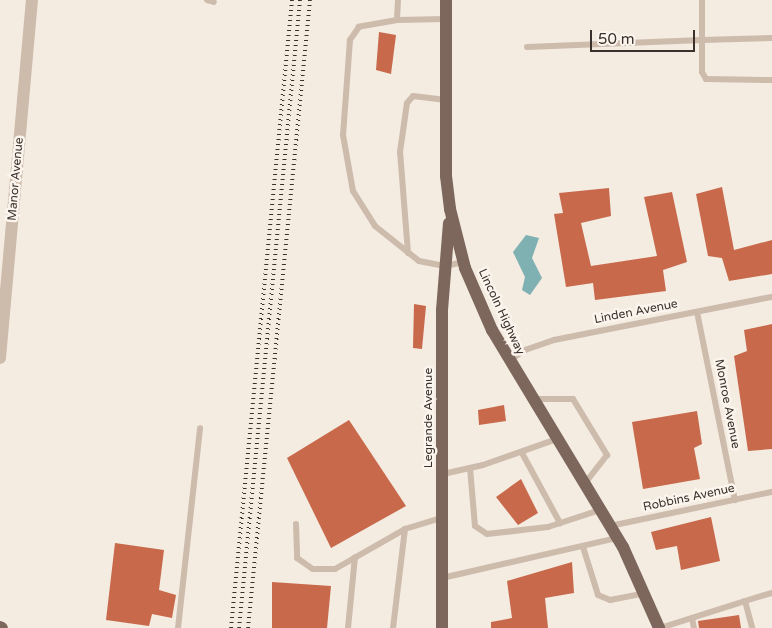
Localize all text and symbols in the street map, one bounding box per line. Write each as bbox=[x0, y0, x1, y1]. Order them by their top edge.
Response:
scale bar bbox=[592, 20, 697, 52]
text: 50 m bbox=[598, 30, 635, 48]
street label: Manor Avenue bbox=[5, 137, 27, 221]
street label: Lincoln Highway bbox=[475, 267, 527, 357]
street label: Linden Avenue bbox=[593, 297, 679, 327]
street label: Monroe Avenue bbox=[711, 358, 743, 450]
street label: Legrande Avenue bbox=[422, 368, 436, 468]
street label: Robbins Avenue bbox=[642, 481, 736, 515]

